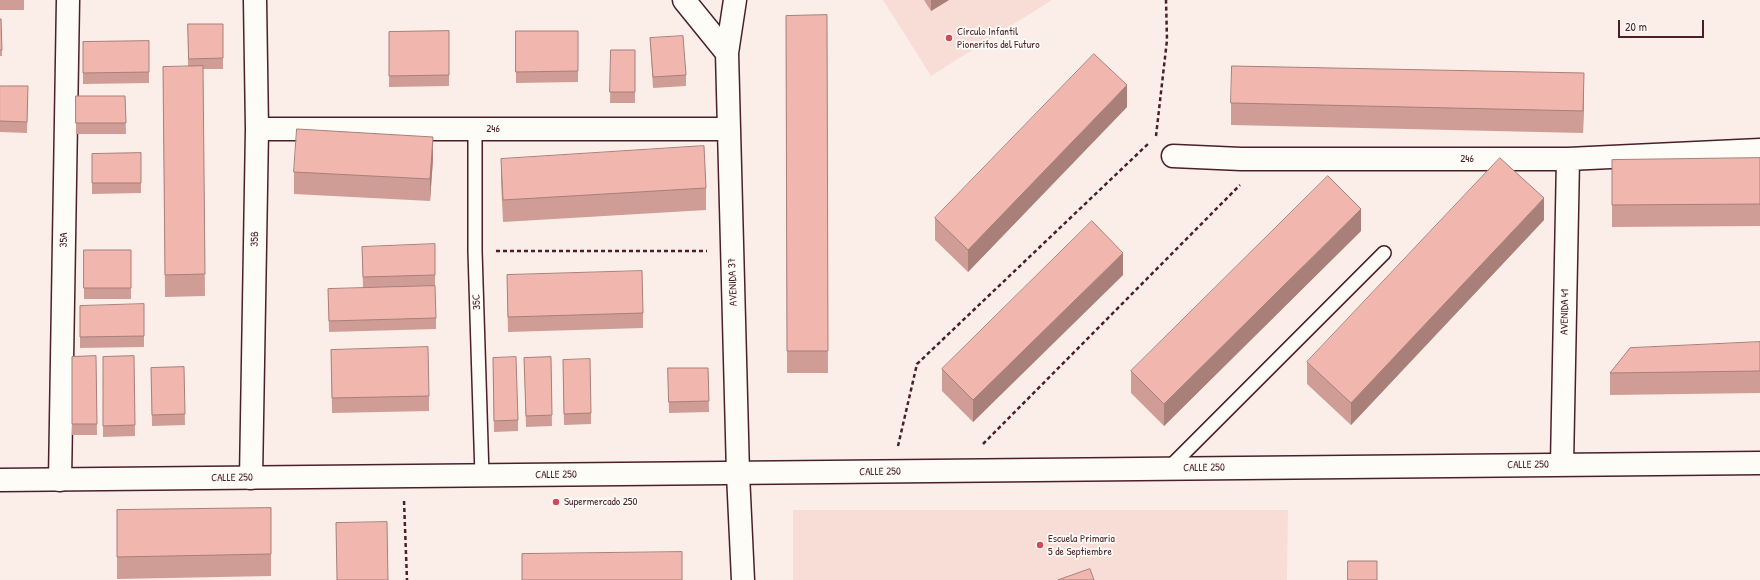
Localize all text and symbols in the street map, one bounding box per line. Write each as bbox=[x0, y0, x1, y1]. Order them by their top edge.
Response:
scale bar bbox=[1620, 12, 1706, 38]
text: 20 m bbox=[1625, 18, 1647, 35]
place label: Círculo Infantil Pioneritos del Futuro bbox=[957, 25, 1040, 51]
marker: Círculo Infantil Pioneritos del Futuro bbox=[944, 33, 954, 43]
street label: 246 bbox=[486, 122, 500, 136]
street label: 246 bbox=[1460, 152, 1474, 166]
street label: 35B bbox=[248, 231, 262, 247]
street label: 35A bbox=[57, 232, 71, 248]
street label: AVENIDA 37 bbox=[726, 258, 740, 306]
street label: AVENIDA 41 bbox=[1558, 289, 1572, 335]
street label: 35C bbox=[470, 294, 484, 310]
street label: CALLE 250 bbox=[1507, 458, 1549, 472]
street label: CALLE 250 bbox=[1183, 461, 1225, 475]
street label: CALLE 250 bbox=[859, 465, 901, 479]
street label: CALLE 250 bbox=[535, 468, 577, 482]
street label: CALLE 250 bbox=[211, 471, 253, 485]
place label: Supermercado 250 bbox=[564, 495, 637, 509]
marker: Supermercado 250 bbox=[551, 497, 561, 507]
place label: Escuela Primaria 5 de Septiembre bbox=[1048, 532, 1115, 558]
marker: Escuela Primaria 5 de Septiembre bbox=[1035, 540, 1045, 550]

